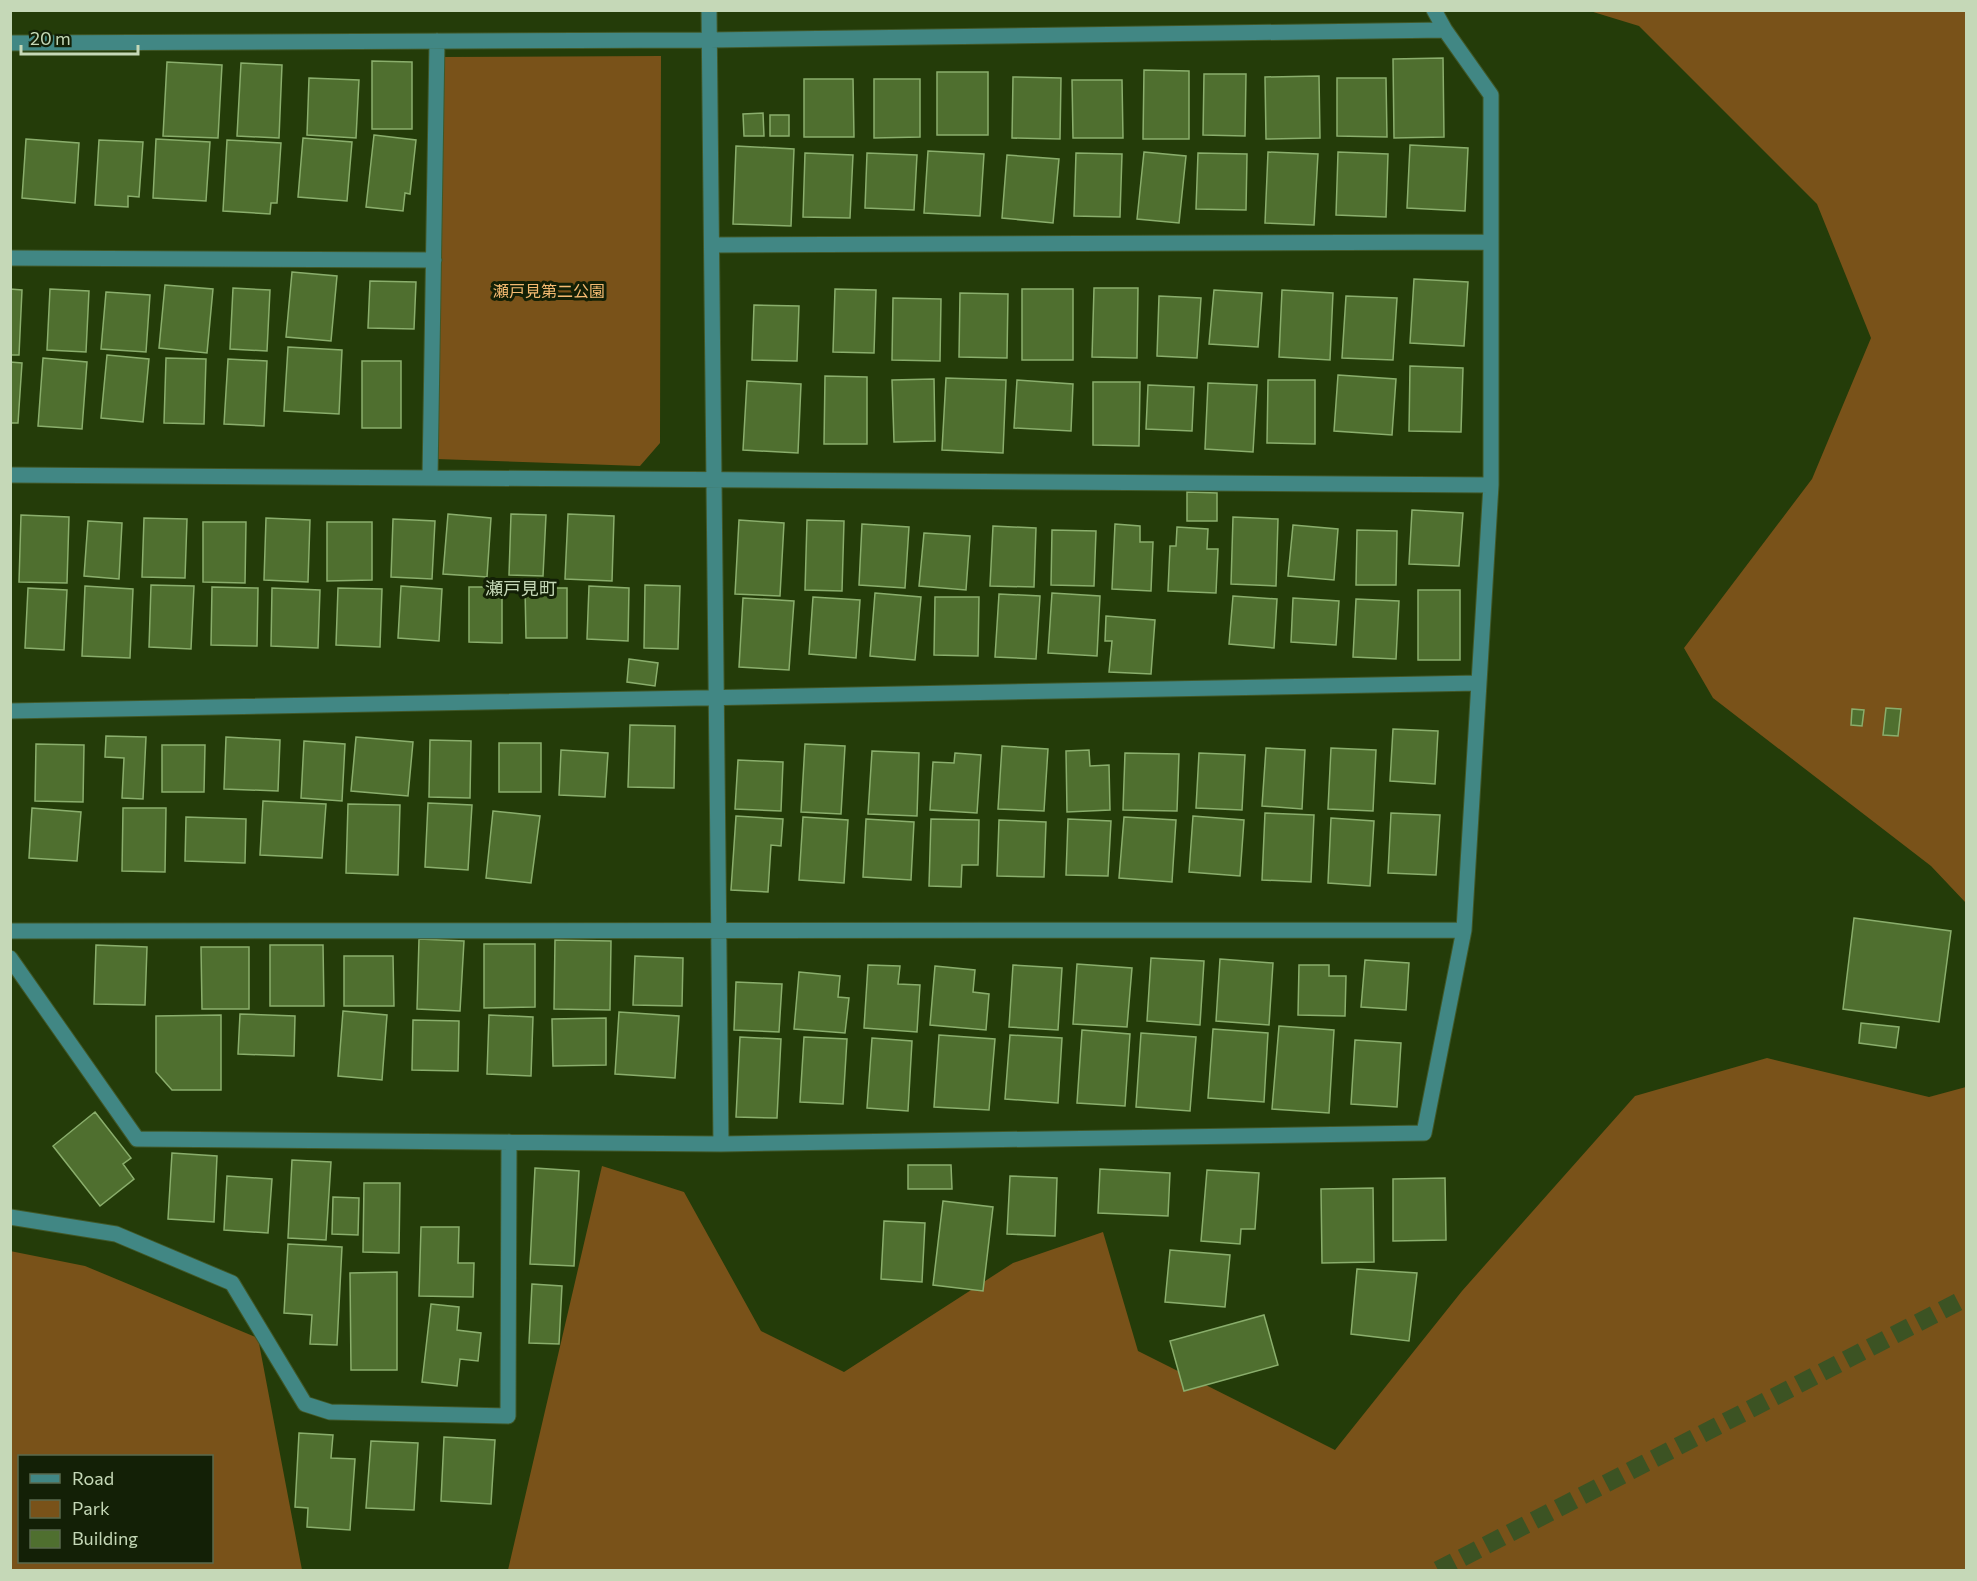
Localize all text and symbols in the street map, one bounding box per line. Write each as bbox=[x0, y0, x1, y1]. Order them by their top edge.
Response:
scale bar bbox=[21, 18, 138, 56]
text: 20 m bbox=[30, 27, 71, 49]
park label: 瀬戸見第二公園 bbox=[493, 281, 605, 300]
district label: 瀬戸見町 bbox=[485, 577, 557, 599]
legend bbox=[18, 1455, 213, 1563]
text: Road bbox=[72, 1467, 114, 1489]
text: Park bbox=[72, 1497, 110, 1519]
text: Building bbox=[72, 1527, 138, 1549]

